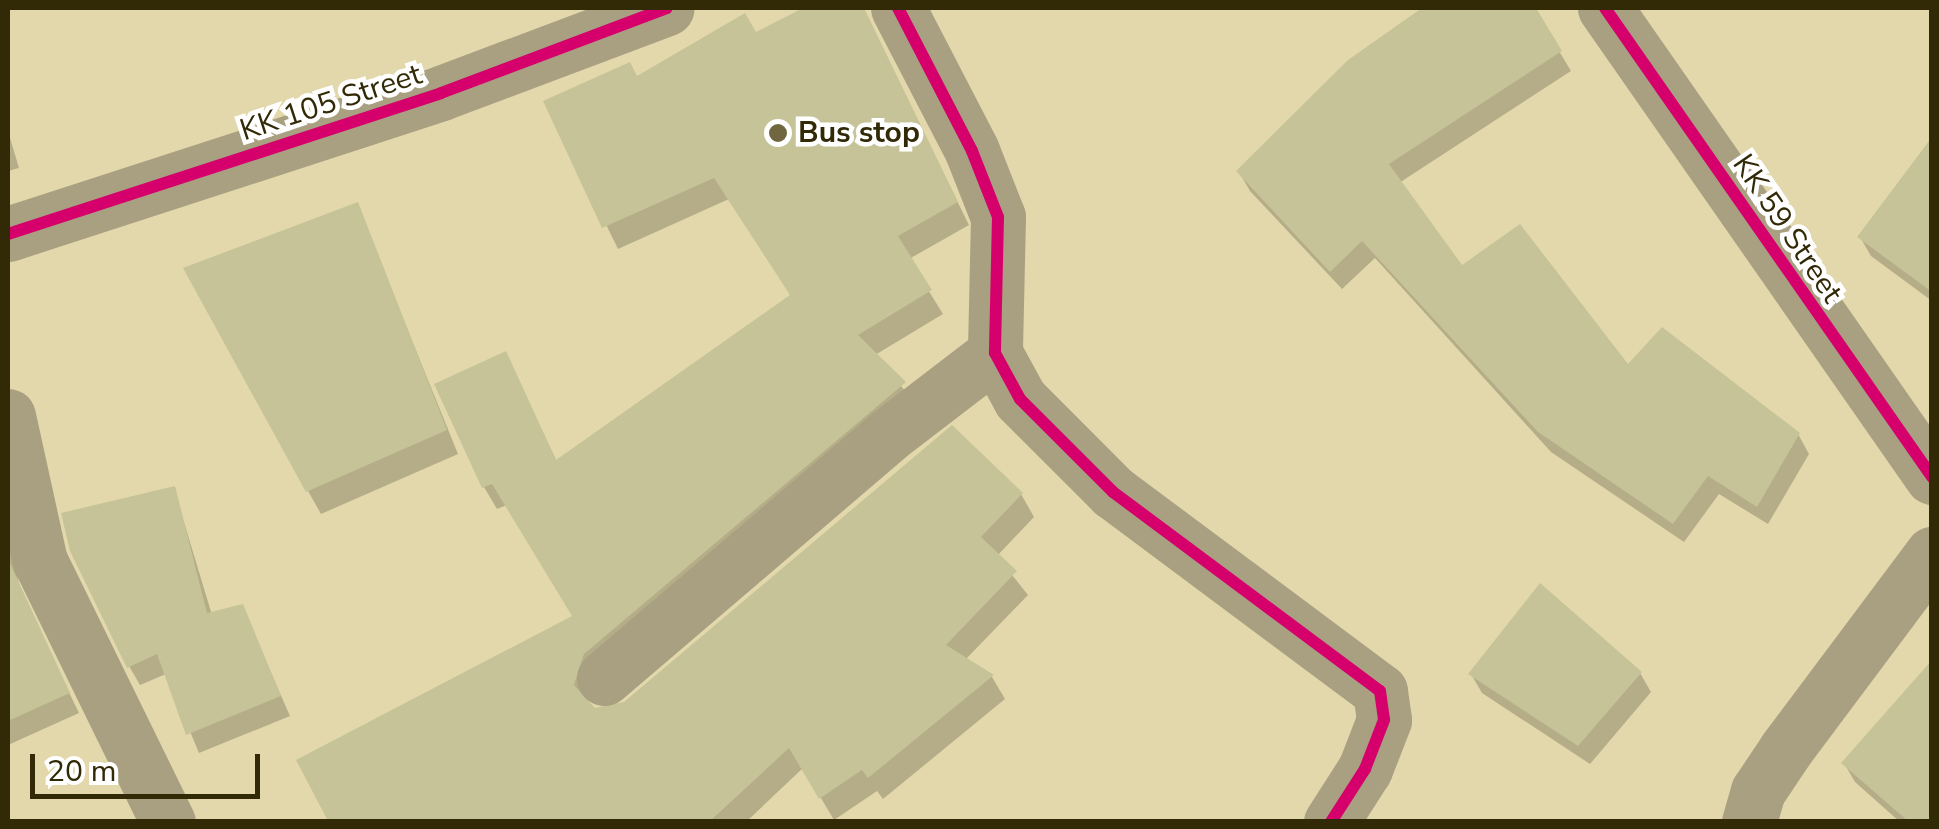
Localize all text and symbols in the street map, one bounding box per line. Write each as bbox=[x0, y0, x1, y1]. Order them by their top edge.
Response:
street label: KK 105 Street bbox=[236, 57, 426, 149]
place label: Bus stop bbox=[798, 115, 920, 151]
marker: Bus stop bbox=[767, 122, 789, 144]
street label: KK 59 Street bbox=[1724, 148, 1850, 310]
scale bar bbox=[35, 734, 265, 796]
text: 20 m bbox=[47, 751, 116, 792]

